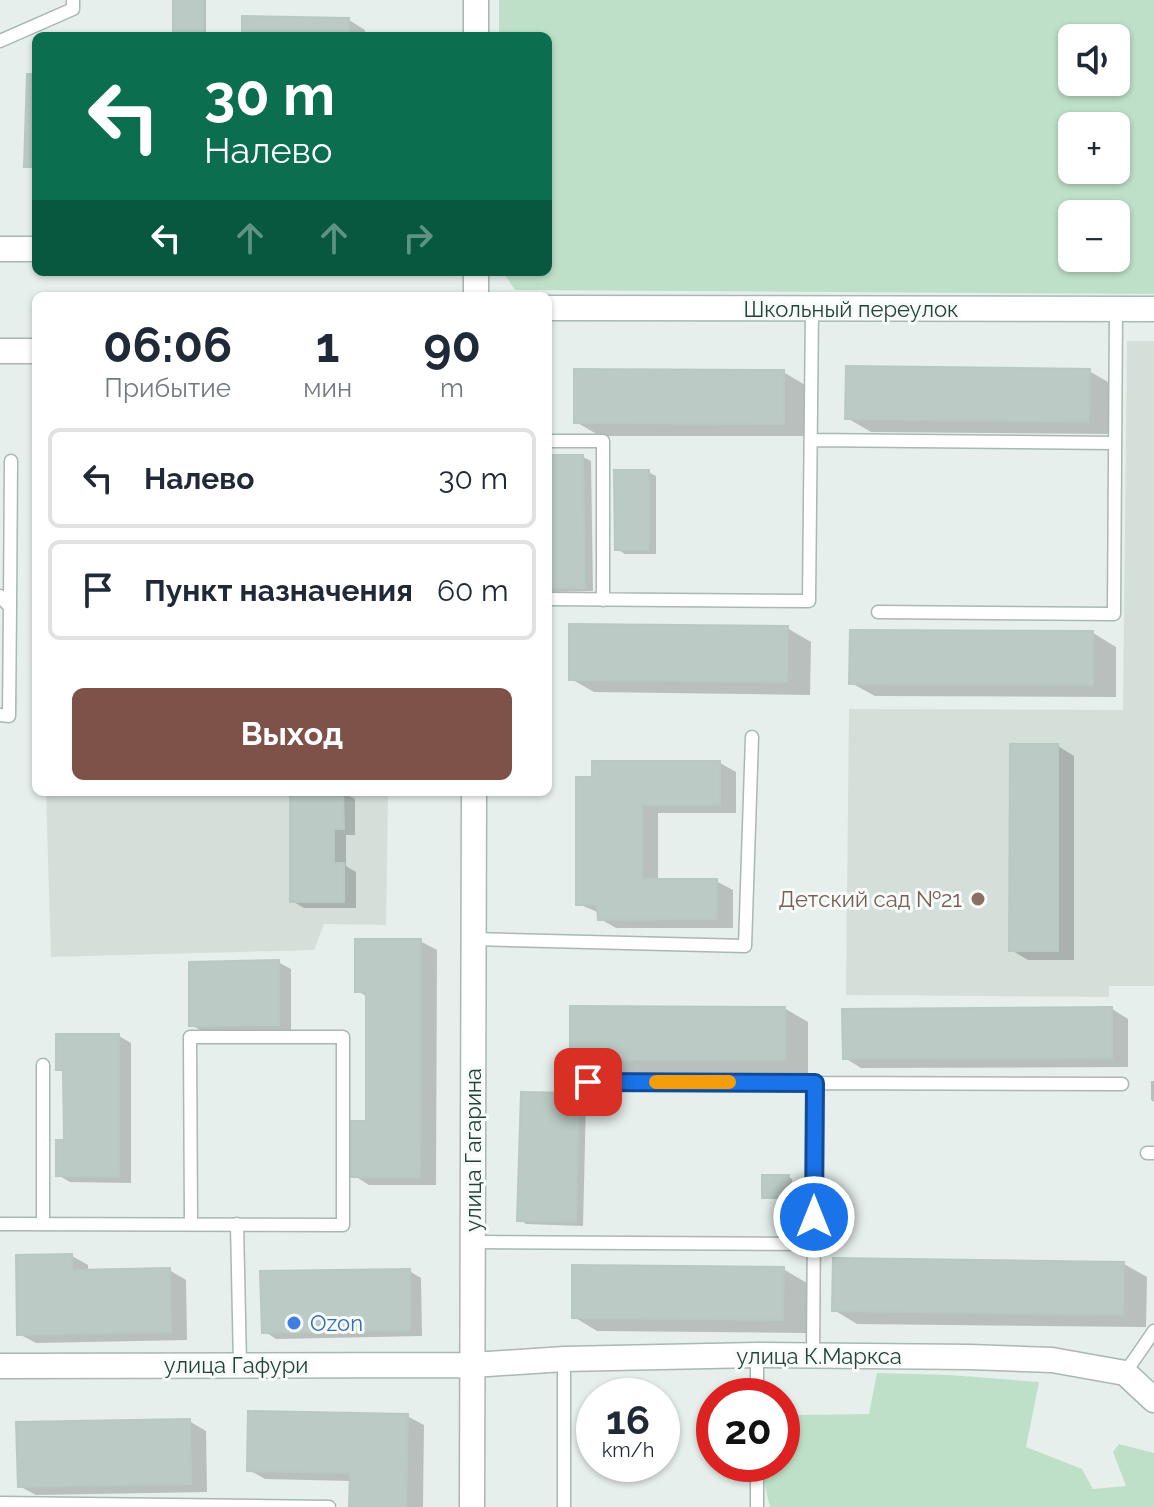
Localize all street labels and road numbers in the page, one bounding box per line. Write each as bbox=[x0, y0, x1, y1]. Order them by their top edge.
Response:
street label: Школьный переулок bbox=[743, 296, 959, 322]
street label: улица Гагарина bbox=[460, 1068, 486, 1232]
street label: улица К.Маркса bbox=[736, 1343, 902, 1369]
street label: улица Гафури bbox=[164, 1352, 308, 1378]

